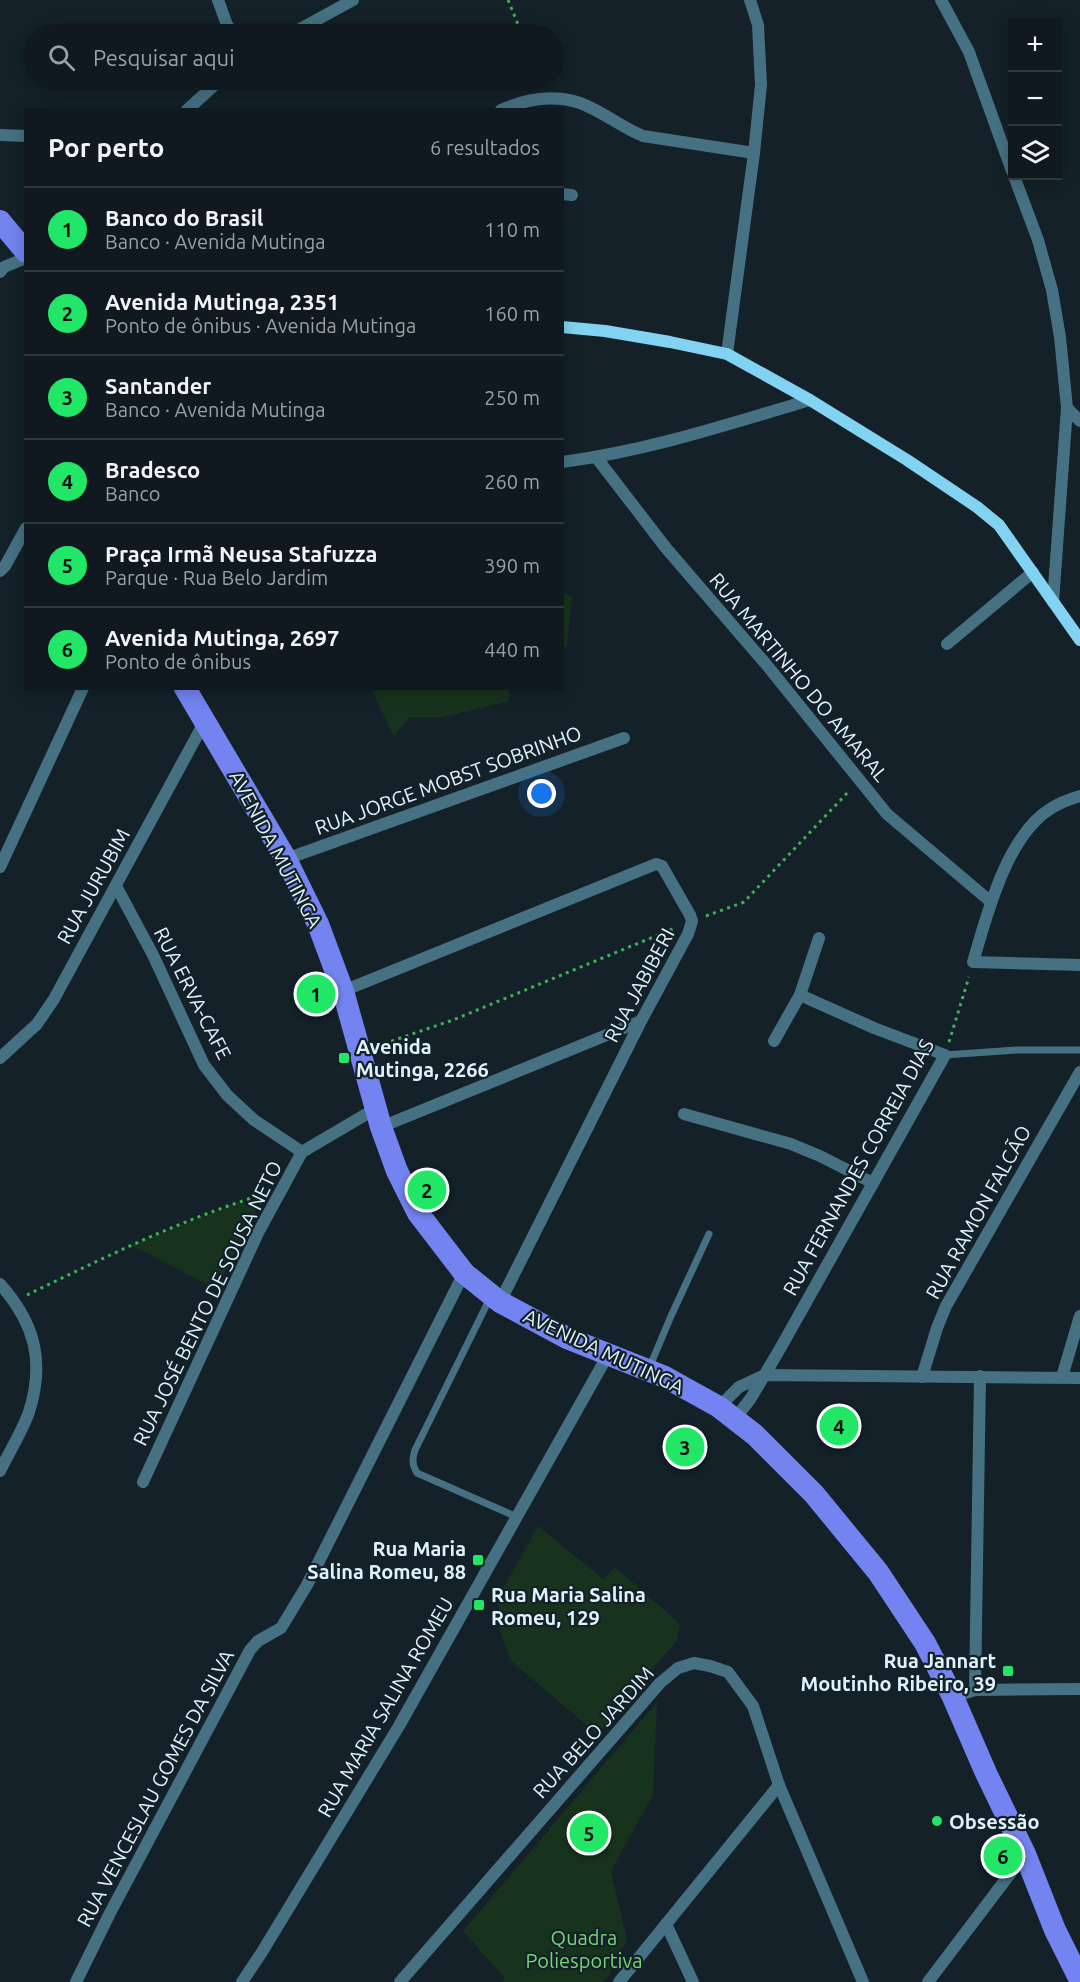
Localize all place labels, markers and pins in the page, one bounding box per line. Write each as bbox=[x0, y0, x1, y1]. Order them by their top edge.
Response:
pin: 1 bbox=[296, 972, 336, 1016]
place label: Avenida Mutinga, 2266 bbox=[356, 1035, 489, 1081]
marker: Avenida Mutinga, 2266 bbox=[337, 1051, 351, 1065]
pin: 2 bbox=[408, 1168, 446, 1212]
pin: 4 bbox=[820, 1404, 858, 1448]
pin: 3 bbox=[666, 1424, 704, 1470]
place label: Rua Maria Salina Romeu, 88 bbox=[307, 1537, 466, 1583]
marker: Rua Maria Salina Romeu, 88 bbox=[471, 1553, 485, 1567]
place label: Rua Maria Salina Romeu, 129 bbox=[491, 1583, 646, 1629]
marker: Rua Maria Salina Romeu, 129 bbox=[472, 1598, 486, 1612]
place label: Rua Jannart Moutinho Ribeiro, 39 bbox=[801, 1649, 996, 1695]
marker: Rua Jannart Moutinho Ribeiro, 39 bbox=[1001, 1664, 1015, 1678]
pin: 5 bbox=[570, 1810, 608, 1856]
place label: Obsessão bbox=[949, 1810, 1039, 1833]
marker: Obsessão bbox=[930, 1814, 944, 1828]
pin: 6 bbox=[984, 1834, 1022, 1878]

